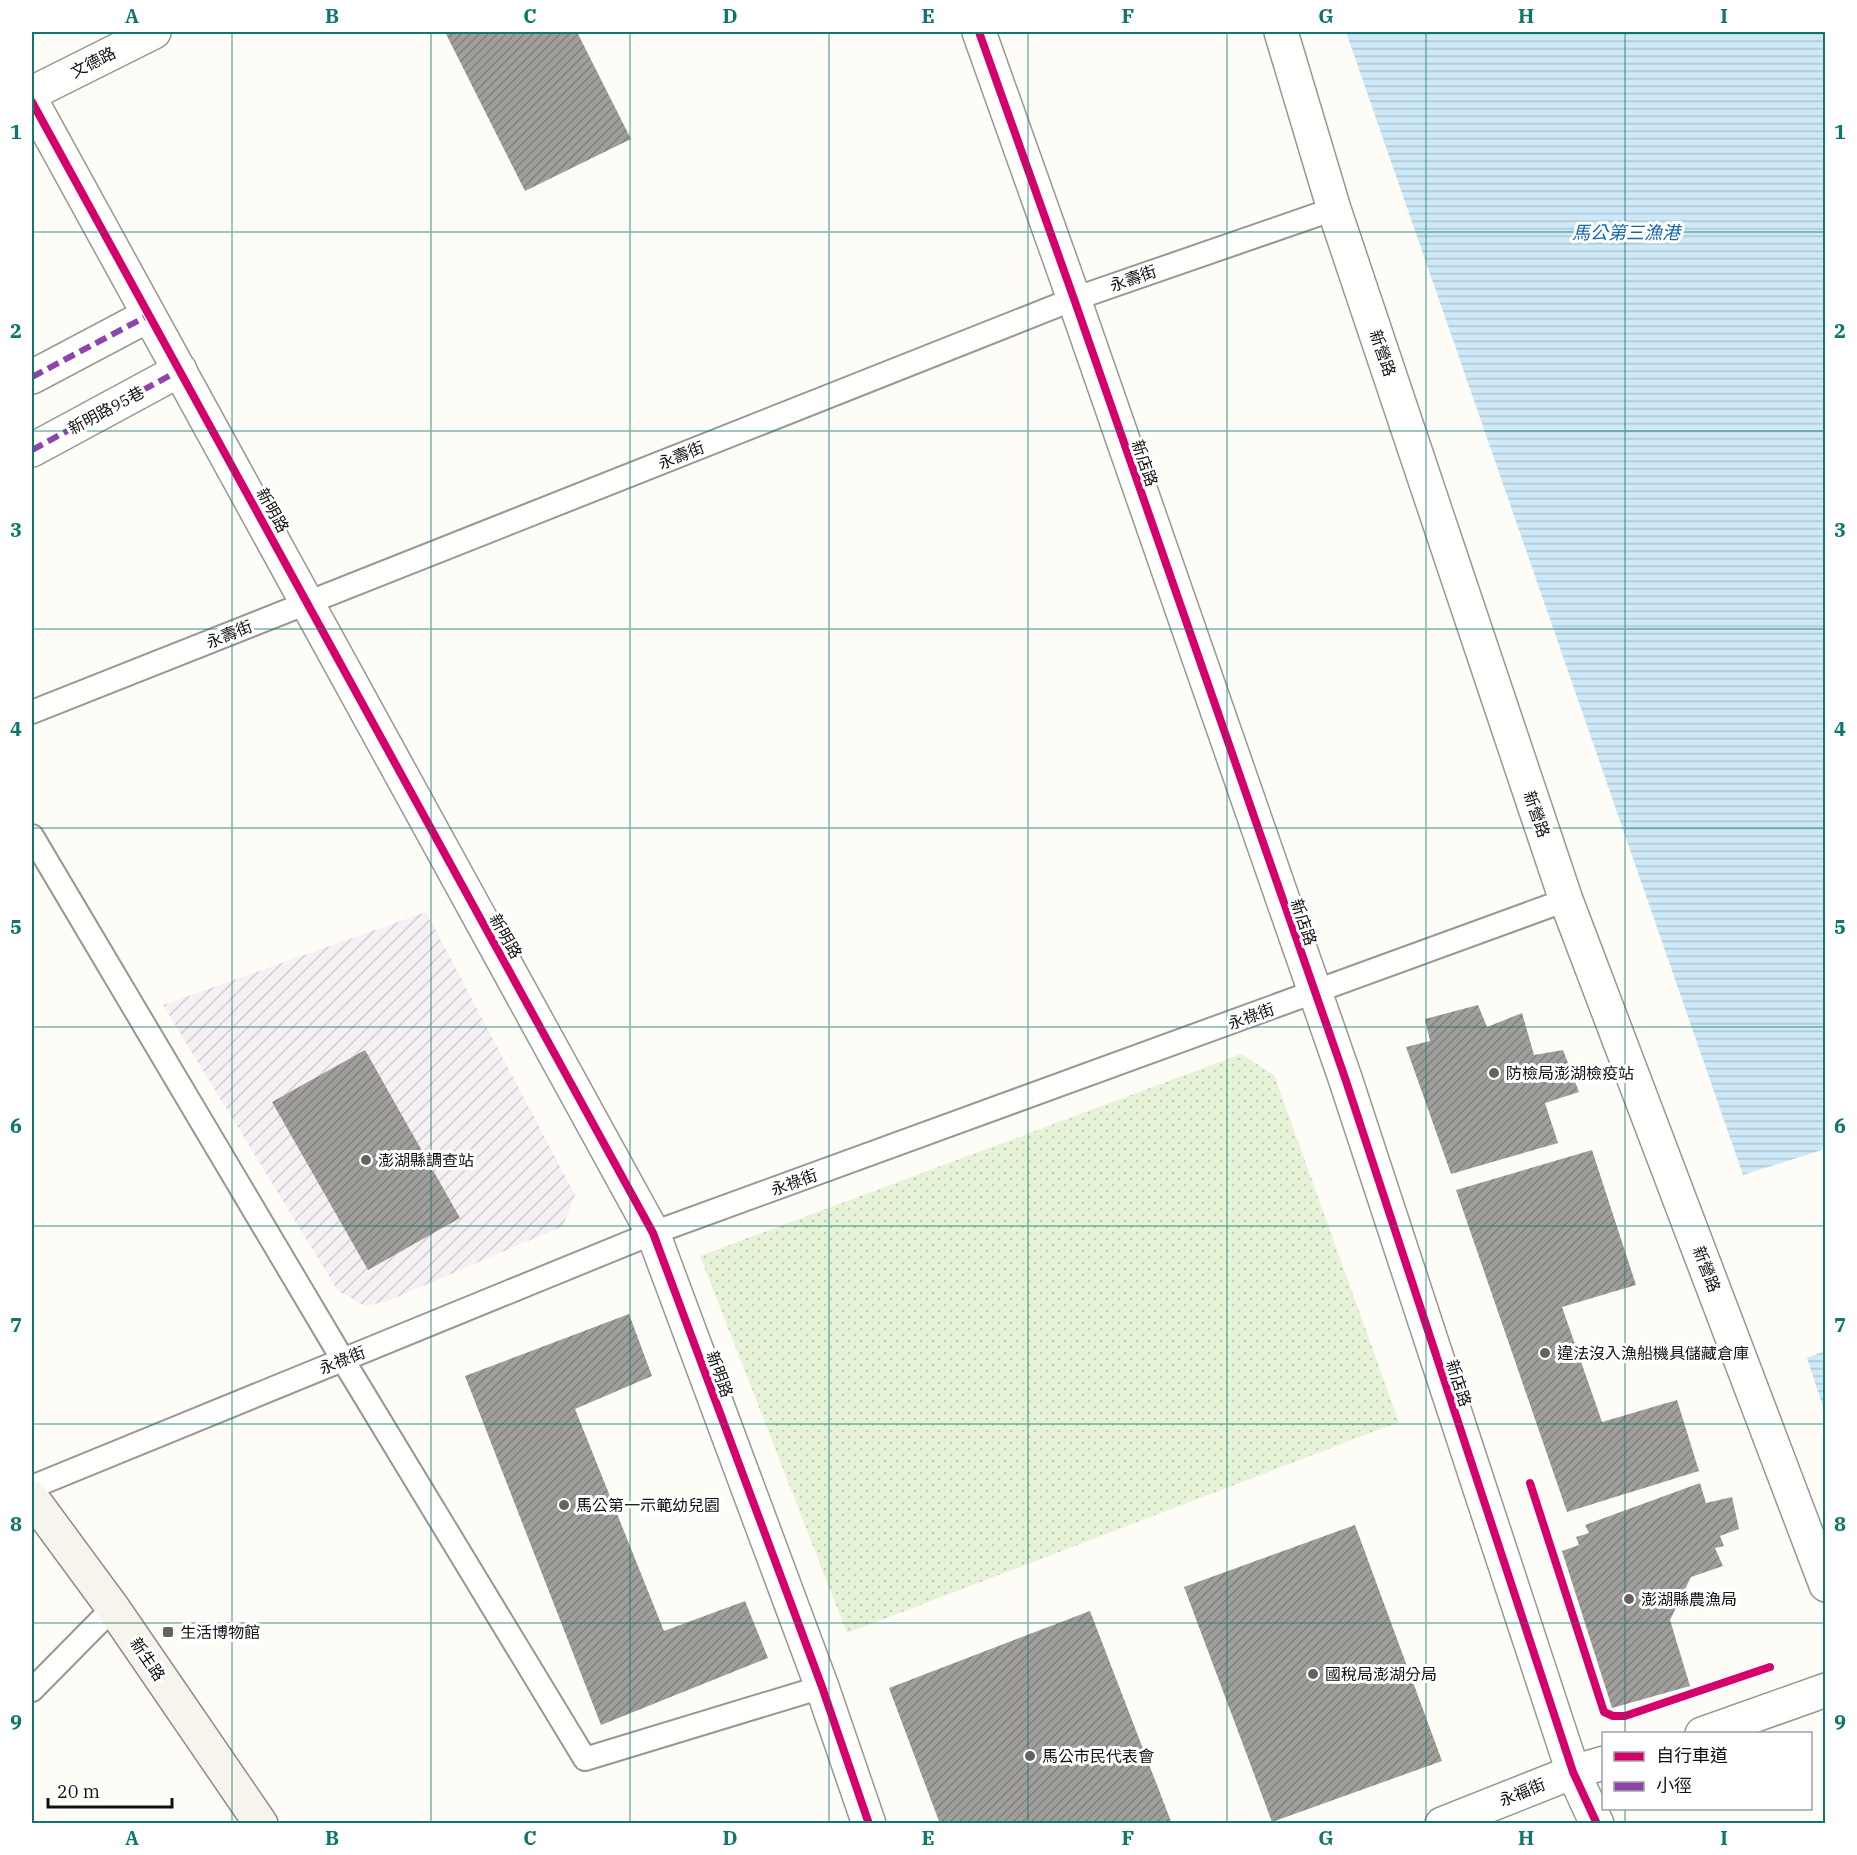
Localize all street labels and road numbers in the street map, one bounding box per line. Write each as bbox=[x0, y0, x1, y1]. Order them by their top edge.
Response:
street label: 文德路 bbox=[67, 42, 119, 82]
street label: 永壽街 bbox=[1107, 261, 1159, 295]
street label: 新營路 bbox=[1366, 327, 1400, 379]
street label: 新明路95巷 bbox=[65, 382, 147, 438]
street label: 永壽街 bbox=[655, 437, 707, 473]
street label: 新店路 bbox=[1128, 437, 1162, 489]
street label: 新明路 bbox=[253, 484, 293, 536]
street label: 永壽街 bbox=[203, 616, 255, 652]
street label: 新營路 bbox=[1520, 788, 1554, 840]
street label: 新店路 bbox=[1287, 896, 1321, 948]
street label: 新明路 bbox=[486, 910, 526, 962]
street label: 永祿街 bbox=[1225, 998, 1277, 1034]
street label: 永祿街 bbox=[768, 1164, 820, 1200]
street label: 新營路 bbox=[1689, 1243, 1725, 1295]
street label: 永祿街 bbox=[316, 1342, 368, 1378]
street label: 新明路 bbox=[702, 1348, 738, 1400]
street label: 新店路 bbox=[1442, 1357, 1476, 1409]
street label: 新生路 bbox=[126, 1634, 170, 1684]
street label: 永福街 bbox=[1496, 1774, 1548, 1810]

